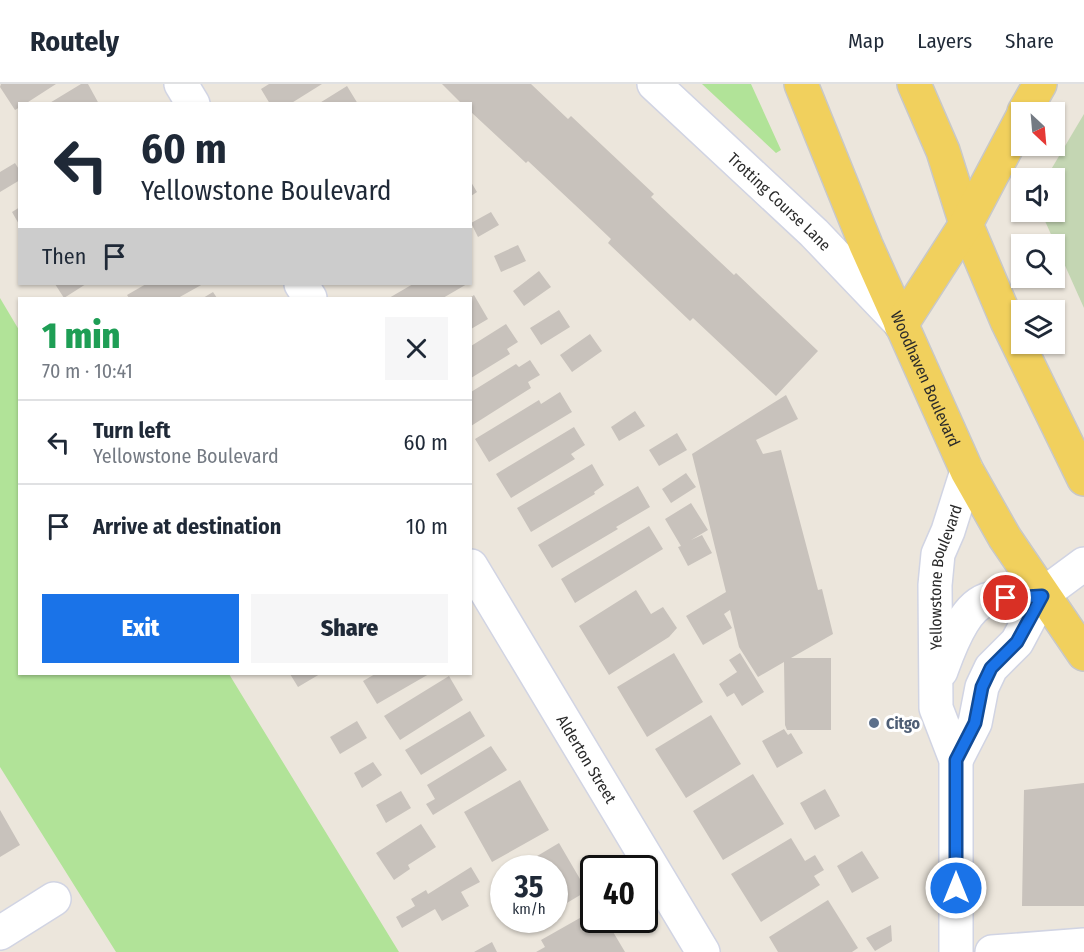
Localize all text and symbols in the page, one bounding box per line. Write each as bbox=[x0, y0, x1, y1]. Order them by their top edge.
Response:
text: Routely bbox=[30, 25, 119, 58]
text: Map bbox=[848, 28, 884, 54]
text: Layers bbox=[917, 28, 972, 54]
text: Share bbox=[1005, 28, 1054, 54]
north arrow bbox=[1011, 102, 1065, 156]
map controls bbox=[1011, 102, 1065, 354]
text: 60 m bbox=[141, 124, 227, 174]
icon: left bbox=[42, 126, 120, 204]
street label: Trotting Course Lane bbox=[724, 149, 835, 255]
button: sound bbox=[1011, 168, 1065, 222]
text: Yellowstone Boulevard bbox=[141, 175, 392, 207]
button: search bbox=[1011, 234, 1065, 288]
icon: arrive bbox=[98, 240, 131, 273]
text: Then bbox=[42, 243, 86, 270]
button: layers bbox=[1011, 300, 1065, 354]
street label: Woodhaven Boulevard bbox=[887, 308, 964, 450]
text: 1 min bbox=[42, 314, 120, 358]
button: close bbox=[385, 317, 448, 380]
text: 70 m · 10:41 bbox=[42, 359, 133, 383]
text: Turn left bbox=[93, 417, 171, 444]
icon: left bbox=[42, 426, 75, 459]
text: 60 m bbox=[404, 429, 448, 456]
text: Yellowstone Boulevard bbox=[93, 444, 279, 468]
street label: Yellowstone Boulevard bbox=[926, 502, 966, 650]
icon: arrive bbox=[42, 510, 75, 543]
text: Arrive at destination bbox=[93, 513, 281, 540]
text: 10 m bbox=[406, 513, 448, 540]
pin bbox=[980, 572, 1031, 623]
icon: arrive bbox=[989, 581, 1022, 614]
button: Exit bbox=[42, 594, 239, 663]
button: Share bbox=[251, 594, 448, 663]
street label: Alderton Street bbox=[553, 712, 621, 807]
place label: Citgo bbox=[886, 714, 921, 733]
marker: Citgo bbox=[867, 716, 881, 730]
speed limit sign: 40 bbox=[580, 855, 658, 933]
position arrow bbox=[924, 856, 988, 920]
text: 35 bbox=[515, 869, 543, 905]
text: km/h bbox=[512, 900, 546, 918]

